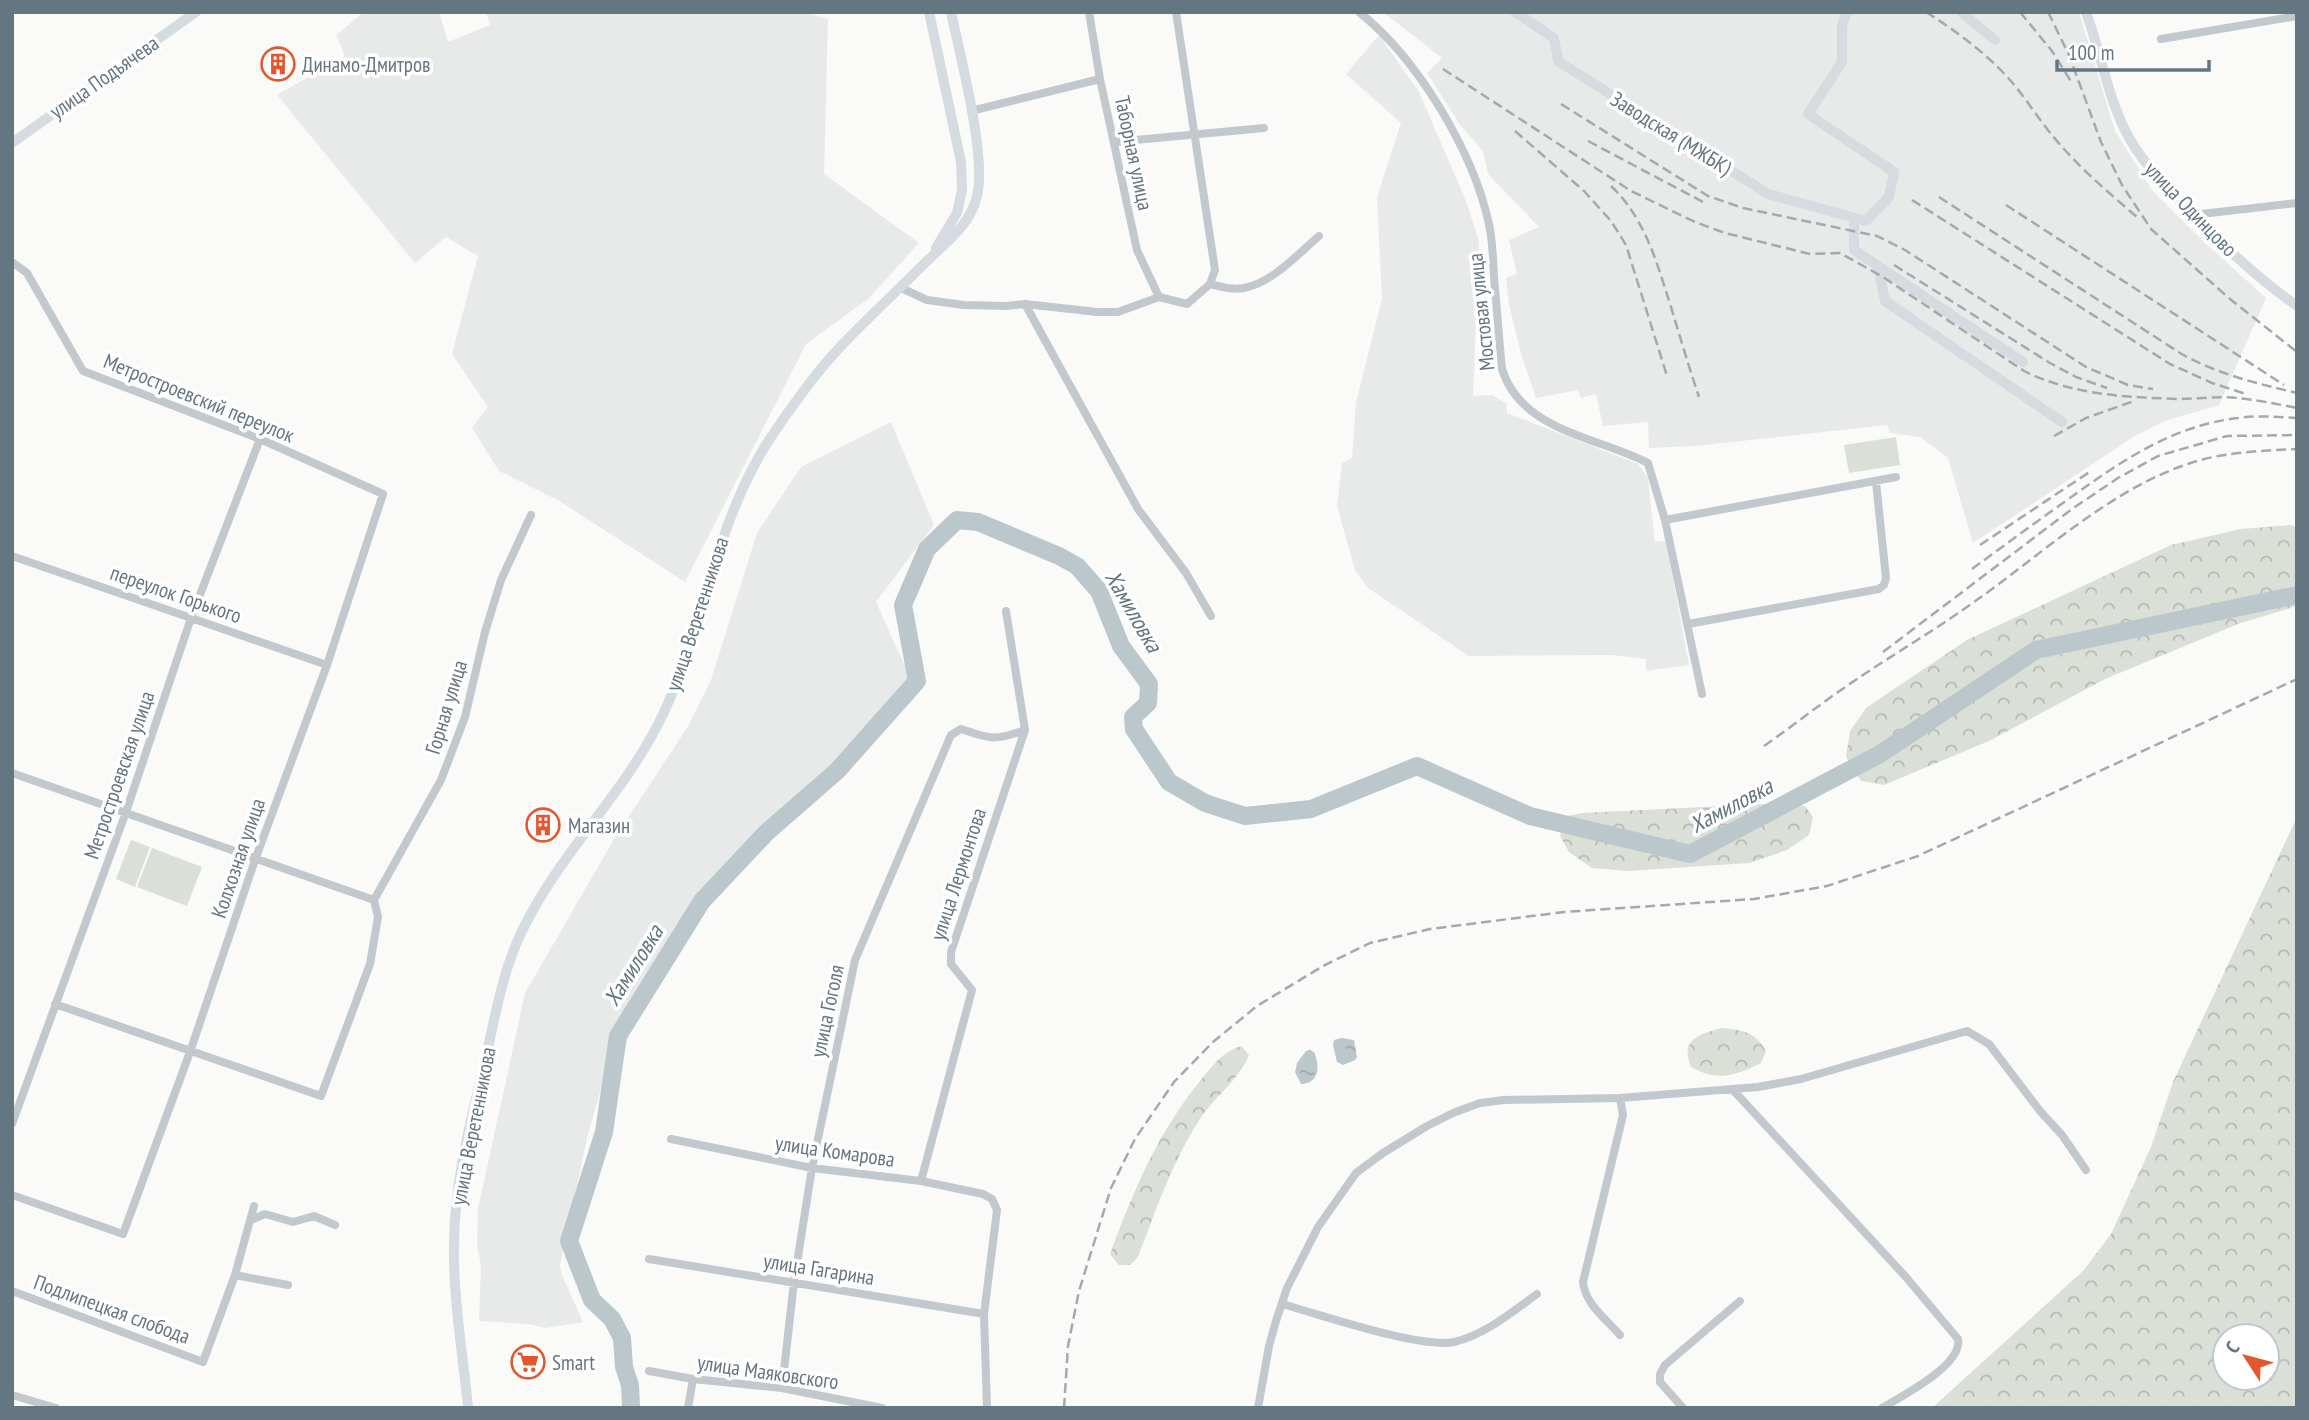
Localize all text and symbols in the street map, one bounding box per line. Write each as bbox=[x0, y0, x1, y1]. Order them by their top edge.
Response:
scale bar bbox=[2057, 28, 2209, 72]
street label: улица Подъячева bbox=[44, 29, 164, 125]
text: 100 m bbox=[2068, 39, 2114, 66]
building icon: Динамо-Дмитров bbox=[259, 45, 297, 83]
place label: Динамо-Дмитров bbox=[302, 51, 430, 78]
street label: Заводская (МЖБК) bbox=[1606, 85, 1737, 181]
street label: Таборная улица bbox=[1109, 93, 1159, 213]
street label: улица Одинцово bbox=[2139, 156, 2243, 262]
street label: Мостовая улица bbox=[1461, 252, 1501, 372]
street label: Метростроевский переулок bbox=[100, 347, 298, 449]
street label: улица Веретенникова bbox=[659, 534, 735, 694]
street label: переулок Горького bbox=[107, 559, 245, 629]
water label: Хамиловка bbox=[1099, 565, 1170, 659]
street label: Горная улица bbox=[419, 657, 473, 757]
street label: Метростроевская улица bbox=[78, 687, 160, 863]
water label: Хамиловка bbox=[1685, 770, 1779, 839]
street label: Колхозная улица bbox=[205, 795, 271, 921]
street label: улица Лермонтова bbox=[924, 804, 992, 944]
building icon: Магазин bbox=[524, 806, 562, 844]
place label: Магазин bbox=[568, 812, 630, 839]
water label: Хамиловка bbox=[597, 918, 670, 1011]
street label: улица Гоголя bbox=[804, 962, 850, 1060]
street label: улица Веретенникова bbox=[444, 1045, 502, 1207]
street label: улица Комарова bbox=[774, 1129, 896, 1173]
street label: улица Гагарина bbox=[762, 1247, 876, 1291]
street label: Подлипецкая слобода bbox=[30, 1268, 194, 1350]
north arrow bbox=[2211, 1322, 2281, 1392]
text: С bbox=[2220, 1336, 2245, 1358]
supermarket icon: Smart bbox=[509, 1343, 547, 1381]
place label: Smart bbox=[552, 1349, 595, 1376]
street label: улица Маяковского bbox=[696, 1349, 840, 1395]

